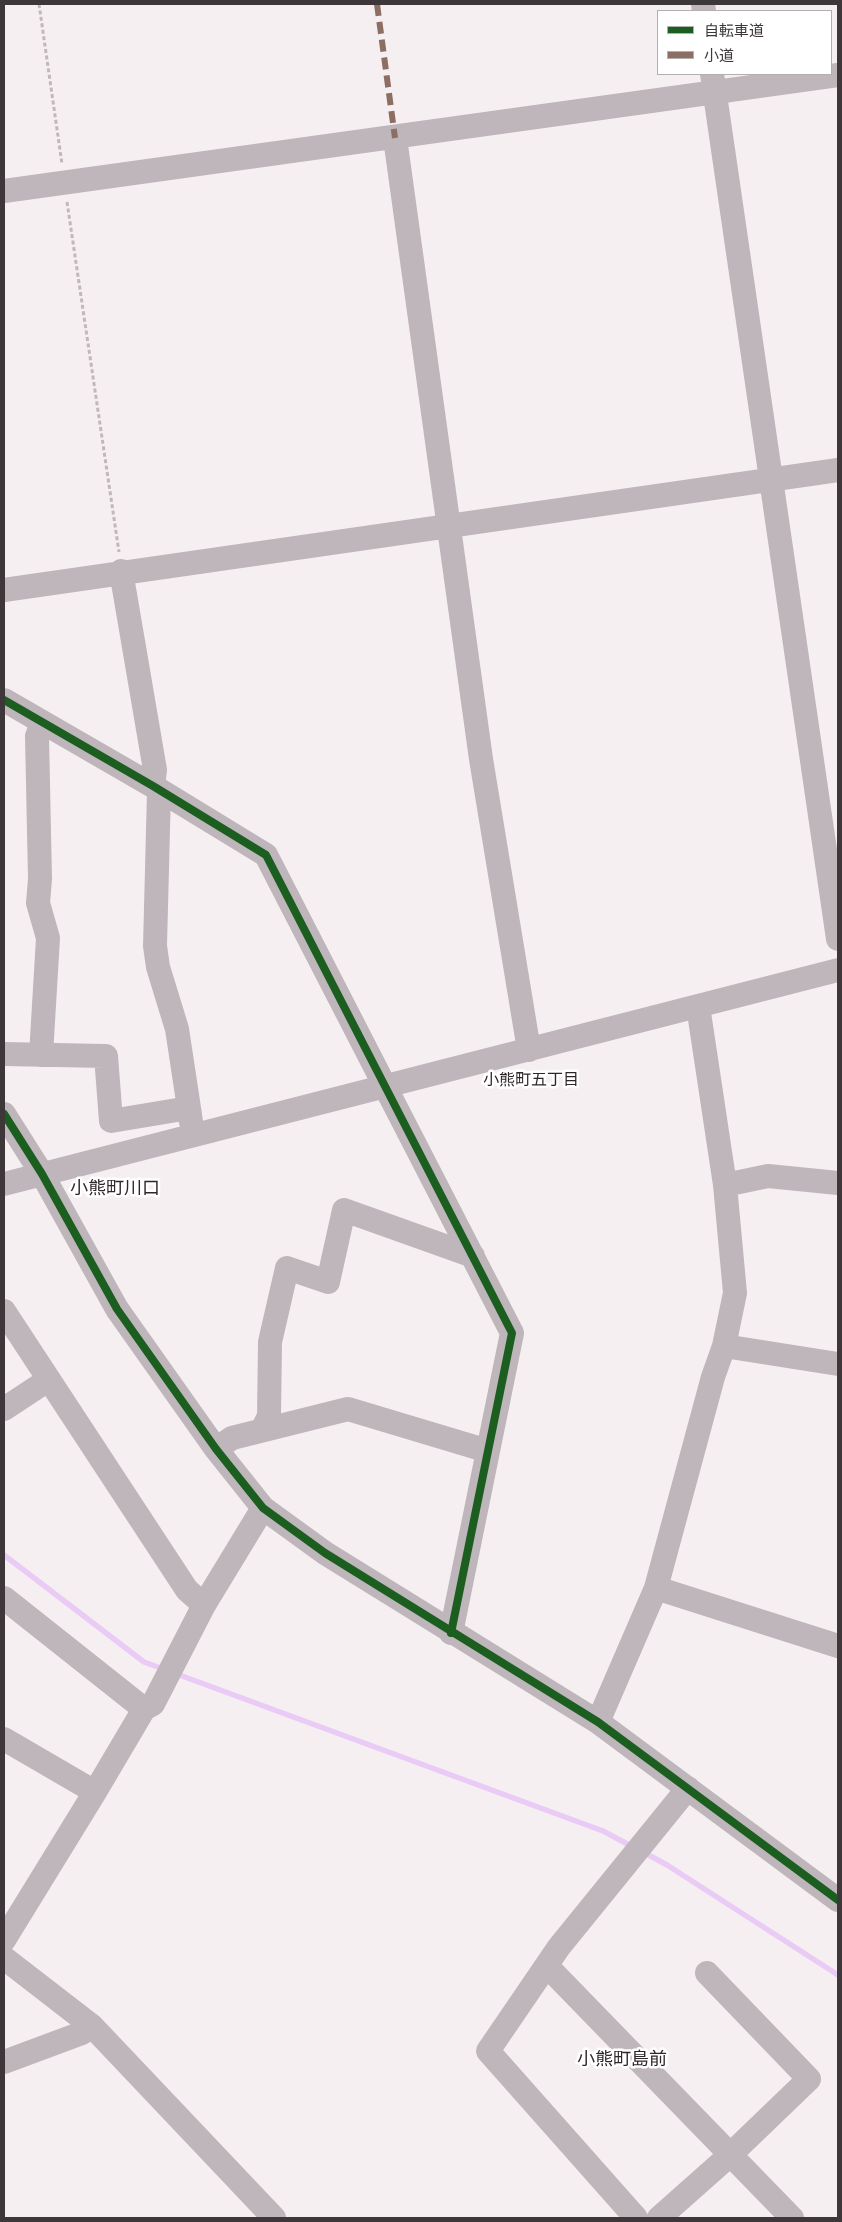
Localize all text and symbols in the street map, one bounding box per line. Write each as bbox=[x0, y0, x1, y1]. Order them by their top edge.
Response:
legend bbox=[657, 10, 832, 75]
text: 自転車道 bbox=[704, 21, 764, 39]
text: 小道 bbox=[704, 46, 734, 64]
district label: 小熊町五丁目 bbox=[483, 1070, 579, 1090]
district label: 小熊町川口 bbox=[70, 1177, 160, 1199]
district label: 小熊町島前 bbox=[577, 2048, 667, 2070]

